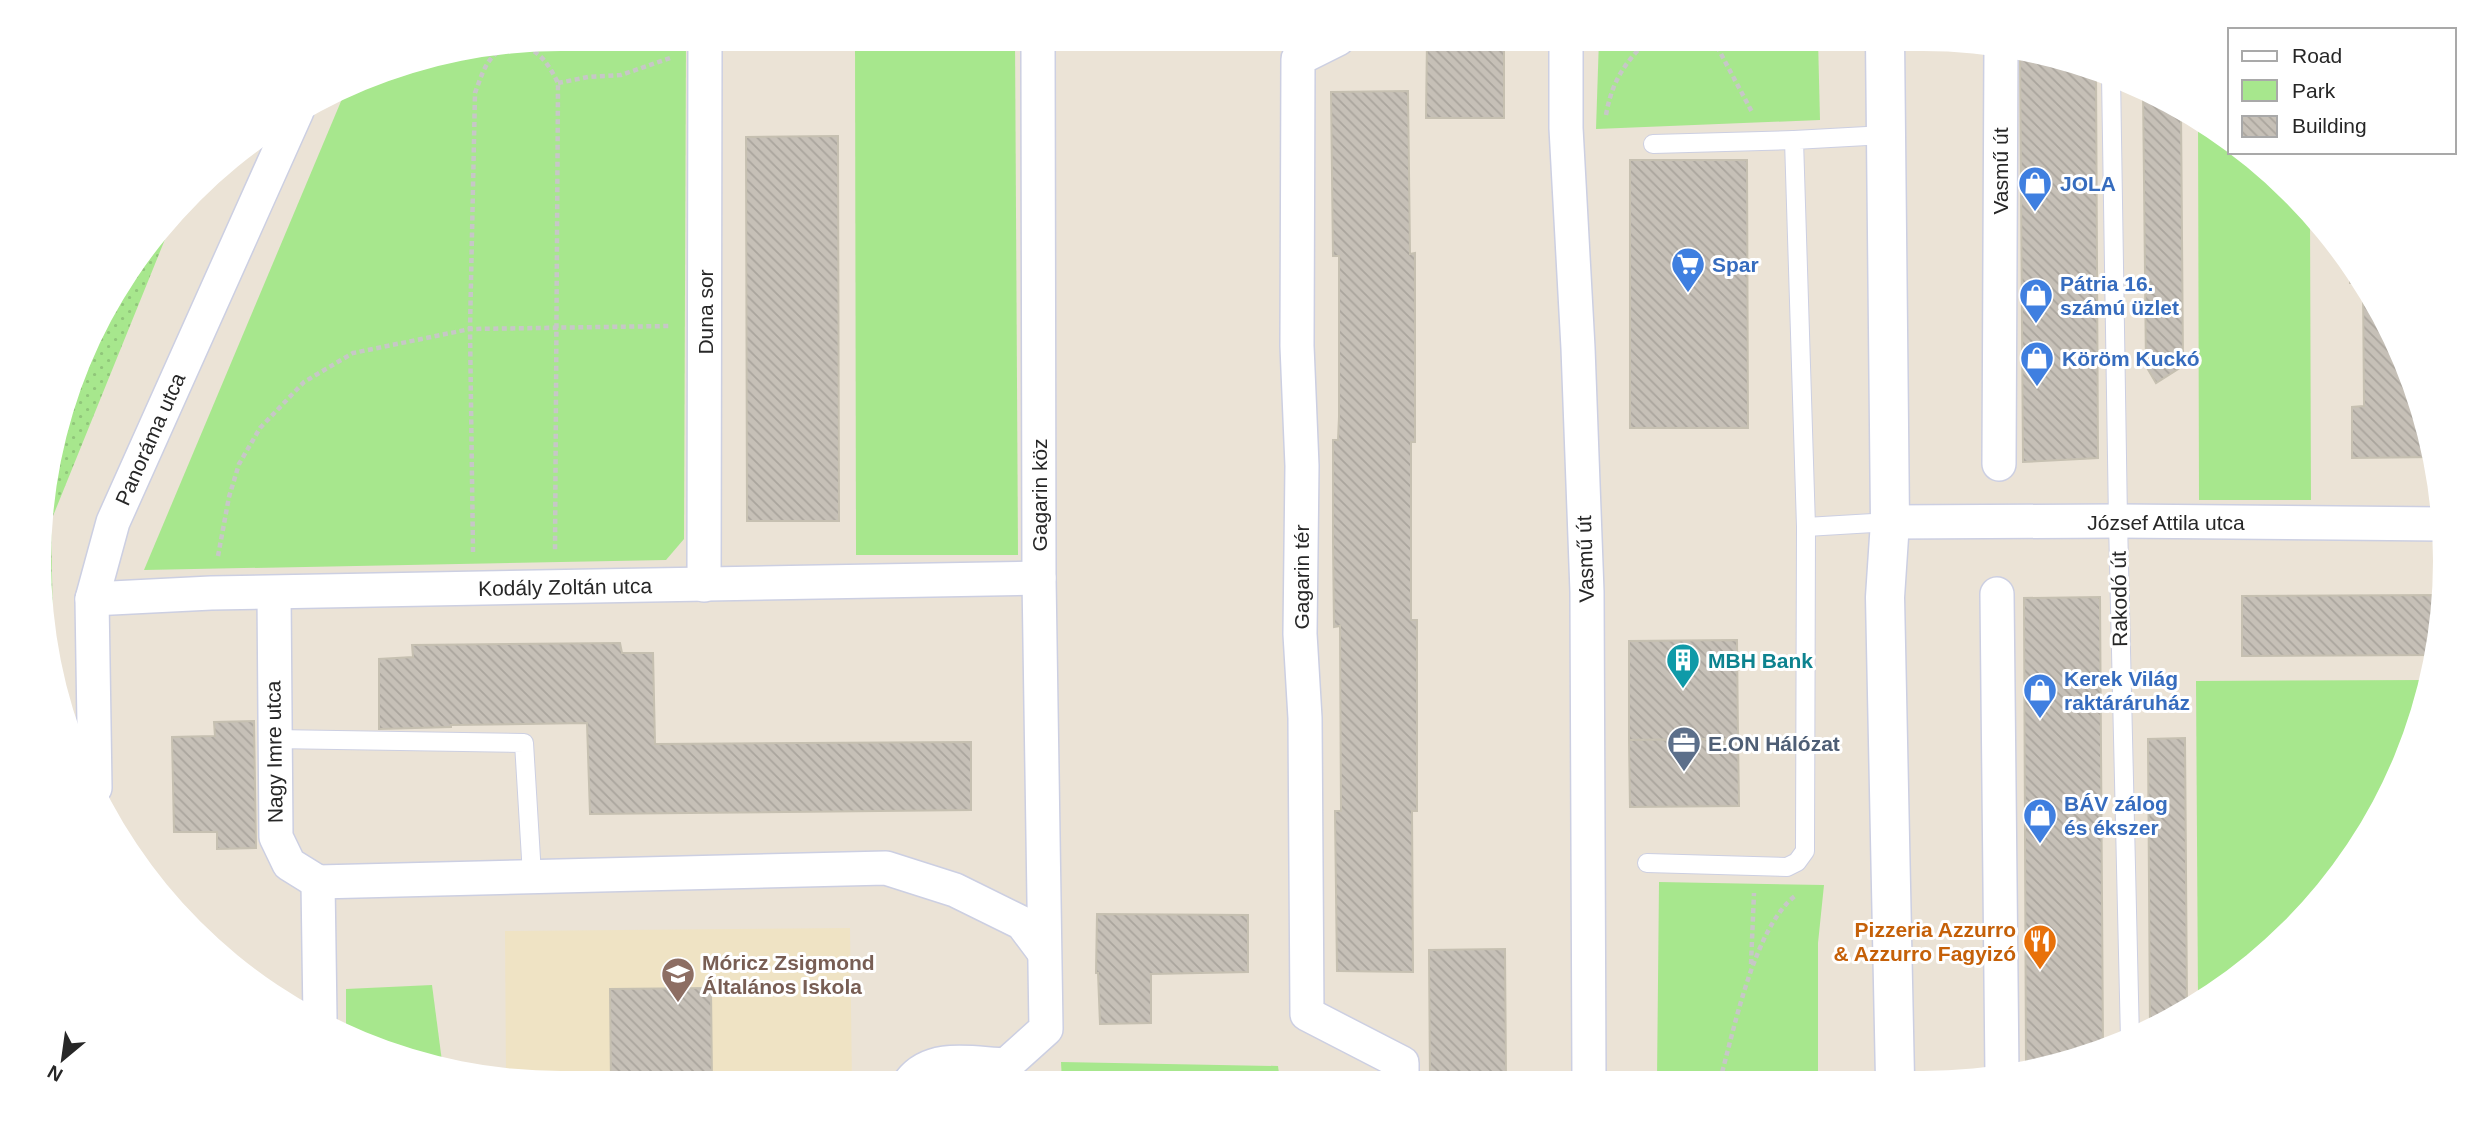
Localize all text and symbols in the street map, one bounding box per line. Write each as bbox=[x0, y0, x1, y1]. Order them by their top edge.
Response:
legend bbox=[2228, 28, 2456, 154]
text: Road bbox=[2292, 44, 2342, 67]
text: Park bbox=[2292, 79, 2336, 102]
text: Building bbox=[2292, 114, 2367, 137]
street label: Vasmű út bbox=[1989, 127, 2012, 215]
shop icon: JOLA bbox=[2016, 164, 2054, 213]
place label: JOLA bbox=[2060, 172, 2116, 195]
supermarket icon: Spar bbox=[1669, 245, 1707, 294]
place label: Spar bbox=[1712, 253, 1759, 276]
street label: Duna sor bbox=[694, 269, 717, 355]
place label: Pátria 16. számú üzlet bbox=[2060, 272, 2179, 319]
shop icon: Pátria 16. számú üzlet bbox=[2017, 276, 2055, 325]
shop icon: Köröm Kuckó bbox=[2018, 339, 2056, 388]
place label: Köröm Kuckó bbox=[2062, 347, 2200, 370]
street label: Panoráma utca bbox=[111, 369, 190, 509]
street label: Gagarin köz bbox=[1028, 438, 1051, 552]
street label: József Attila utca bbox=[2087, 511, 2245, 534]
street label: Vasmű út bbox=[1572, 515, 1598, 603]
street label: Gagarin tér bbox=[1290, 524, 1313, 630]
street label: Rakodó út bbox=[2107, 551, 2131, 647]
street label: Kodály Zoltán utca bbox=[478, 574, 652, 600]
building icon: MBH Bank bbox=[1664, 641, 1702, 690]
place label: MBH Bank bbox=[1708, 649, 1813, 672]
place label: Kerek Világ raktáráruház bbox=[2064, 667, 2190, 714]
shop icon: Kerek Világ raktáráruház bbox=[2021, 671, 2059, 720]
street label: Nagy Imre utca bbox=[261, 680, 287, 823]
office icon: E.ON Hálózat bbox=[1665, 724, 1703, 773]
place label: E.ON Hálózat bbox=[1708, 732, 1840, 755]
place label: BÁV zálog és ékszer bbox=[2064, 792, 2168, 839]
shop icon: BÁV zálog és ékszer bbox=[2021, 796, 2059, 845]
place label: Pizzeria Azzurro & Azzurro Fagyizó bbox=[1834, 918, 2016, 965]
restaurant icon: Pizzeria Azzurro & Azzurro Fagyizó bbox=[2021, 922, 2059, 971]
place label: Móricz Zsigmond Általános Iskola bbox=[702, 951, 875, 998]
school or university icon: Móricz Zsigmond Általános Iskola bbox=[659, 955, 697, 1004]
north arrow bbox=[28, 1024, 98, 1094]
text: N bbox=[44, 1061, 66, 1086]

